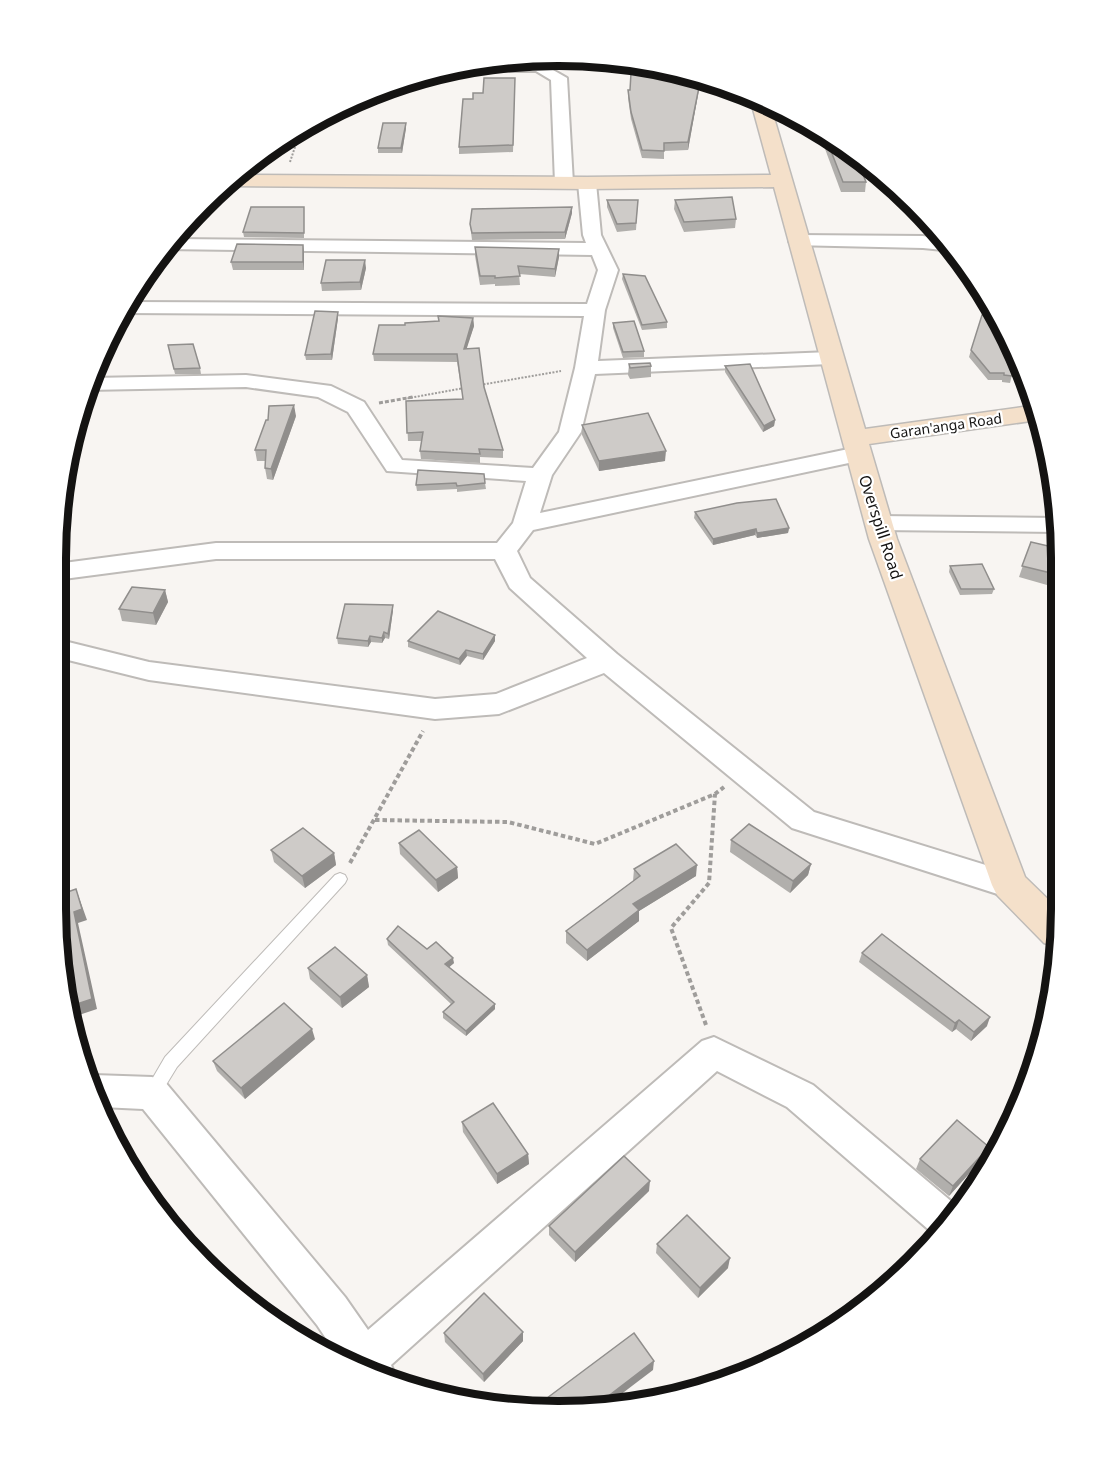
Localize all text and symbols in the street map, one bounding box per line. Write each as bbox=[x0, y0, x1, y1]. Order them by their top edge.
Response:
street label: Garan'anga Road bbox=[889, 408, 1003, 443]
street label: Overspill Road bbox=[854, 472, 908, 582]

